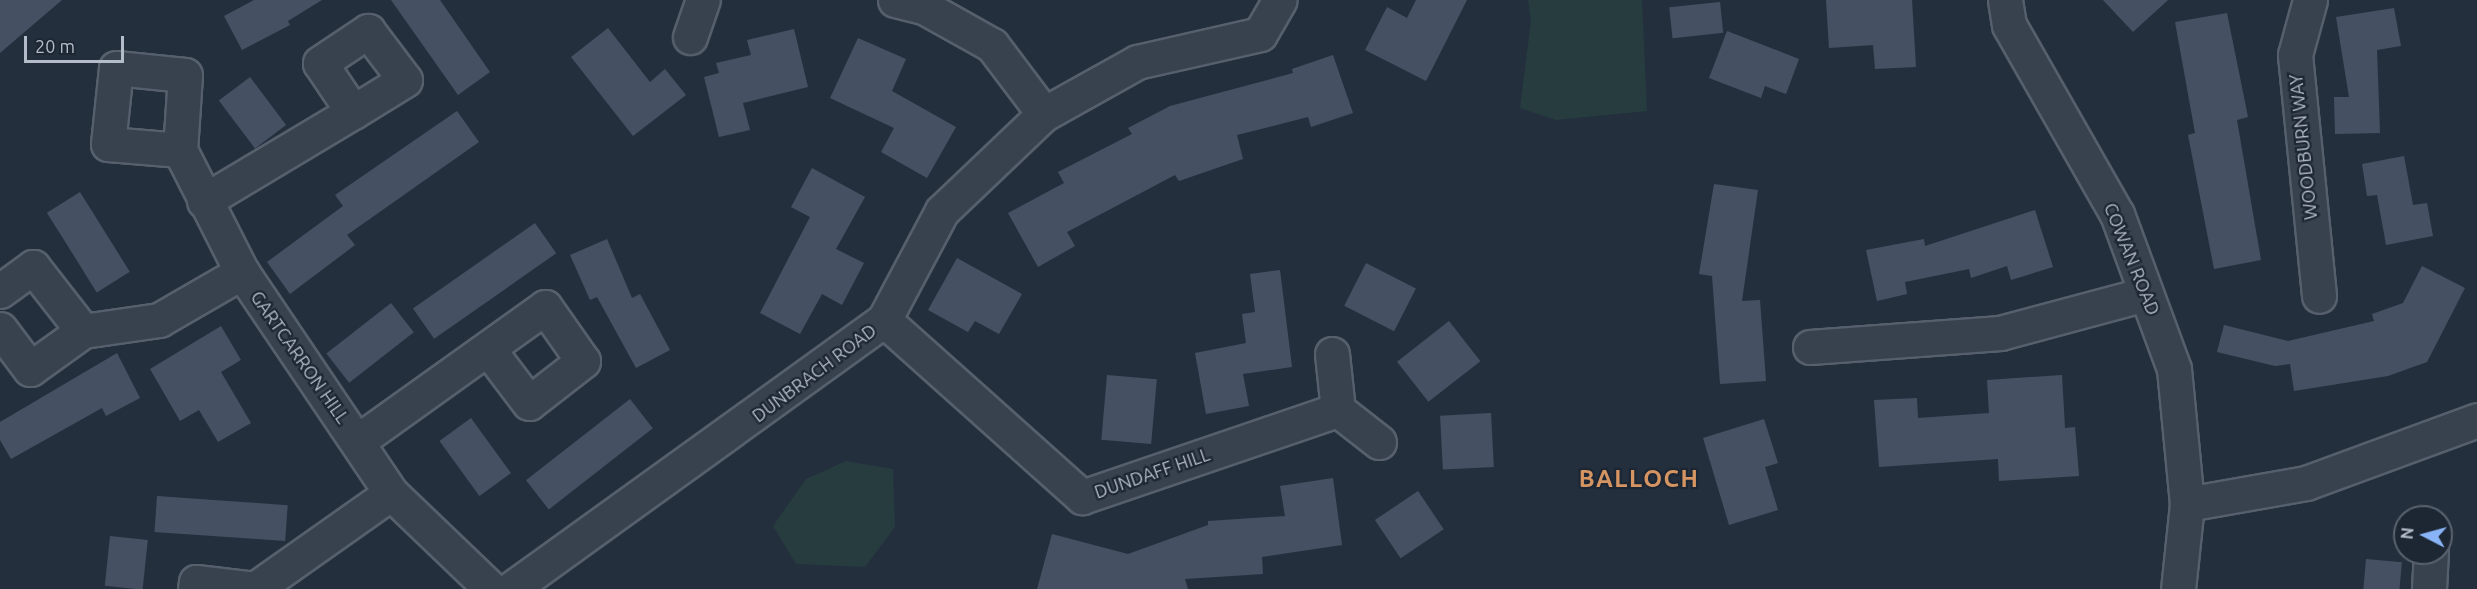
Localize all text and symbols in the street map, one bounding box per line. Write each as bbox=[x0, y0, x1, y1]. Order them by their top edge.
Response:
scale bar bbox=[27, 24, 128, 62]
text: 20 m bbox=[35, 36, 75, 56]
street label: WOODBURN WAY bbox=[2285, 73, 2321, 221]
street label: COWAN ROAD bbox=[2100, 200, 2164, 318]
street label: GARTCARRON HILL bbox=[246, 287, 354, 427]
street label: DUNBRACH ROAD bbox=[748, 319, 880, 427]
street label: DUNDAFF HILL bbox=[1091, 443, 1213, 503]
district label: BALLOCH bbox=[1579, 465, 1699, 493]
north arrow bbox=[2393, 505, 2453, 565]
text: N bbox=[2398, 526, 2417, 540]

